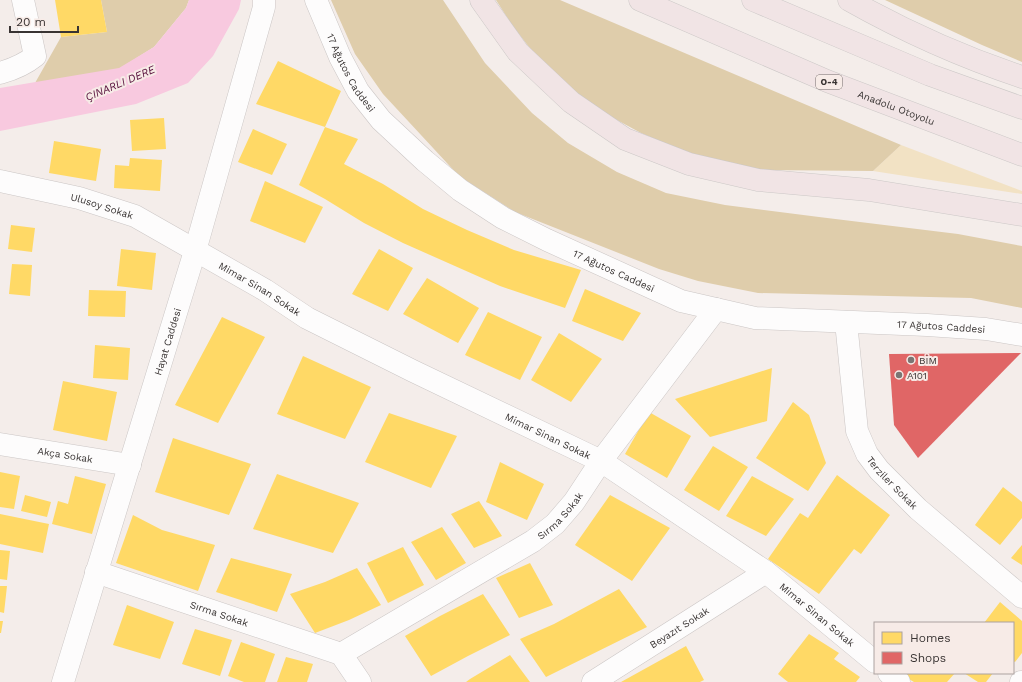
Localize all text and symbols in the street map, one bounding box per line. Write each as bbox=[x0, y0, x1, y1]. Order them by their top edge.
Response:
scale bar bbox=[10, 8, 78, 34]
text: 20 m bbox=[16, 15, 46, 29]
street label: 17 Ağutos Caddesi bbox=[325, 32, 377, 114]
water label: ÇINARLI DERE bbox=[83, 62, 158, 104]
road number: O-4 bbox=[816, 75, 842, 89]
street label: Anadolu Otoyolu bbox=[856, 88, 936, 127]
street label: Ulusoy Sokak bbox=[70, 191, 135, 221]
street label: 17 Ağutos Caddesi bbox=[571, 248, 656, 294]
street label: Mimar Sinan Sokak bbox=[217, 260, 303, 318]
street label: Hayat Caddesi bbox=[152, 307, 183, 377]
street label: 17 Ağutos Caddesi bbox=[897, 319, 986, 335]
marker: BİM bbox=[906, 355, 916, 365]
place label: BİM bbox=[919, 355, 937, 366]
marker: A101 bbox=[894, 370, 904, 380]
place label: A101 bbox=[907, 370, 927, 381]
street label: Mimar Sinan Sokak bbox=[503, 411, 593, 461]
street label: Akça Sokak bbox=[37, 445, 94, 465]
street label: Terziler Sokak bbox=[865, 454, 920, 512]
street label: Sırma Sokak bbox=[535, 490, 585, 542]
street label: Mimar Sinan Sokak bbox=[777, 581, 857, 649]
street label: Sırma Sokak bbox=[189, 599, 250, 629]
street label: Beyazıt Sokak bbox=[648, 605, 711, 651]
legend bbox=[874, 622, 1014, 674]
text: Homes bbox=[910, 631, 951, 645]
text: Shops bbox=[910, 651, 946, 665]

